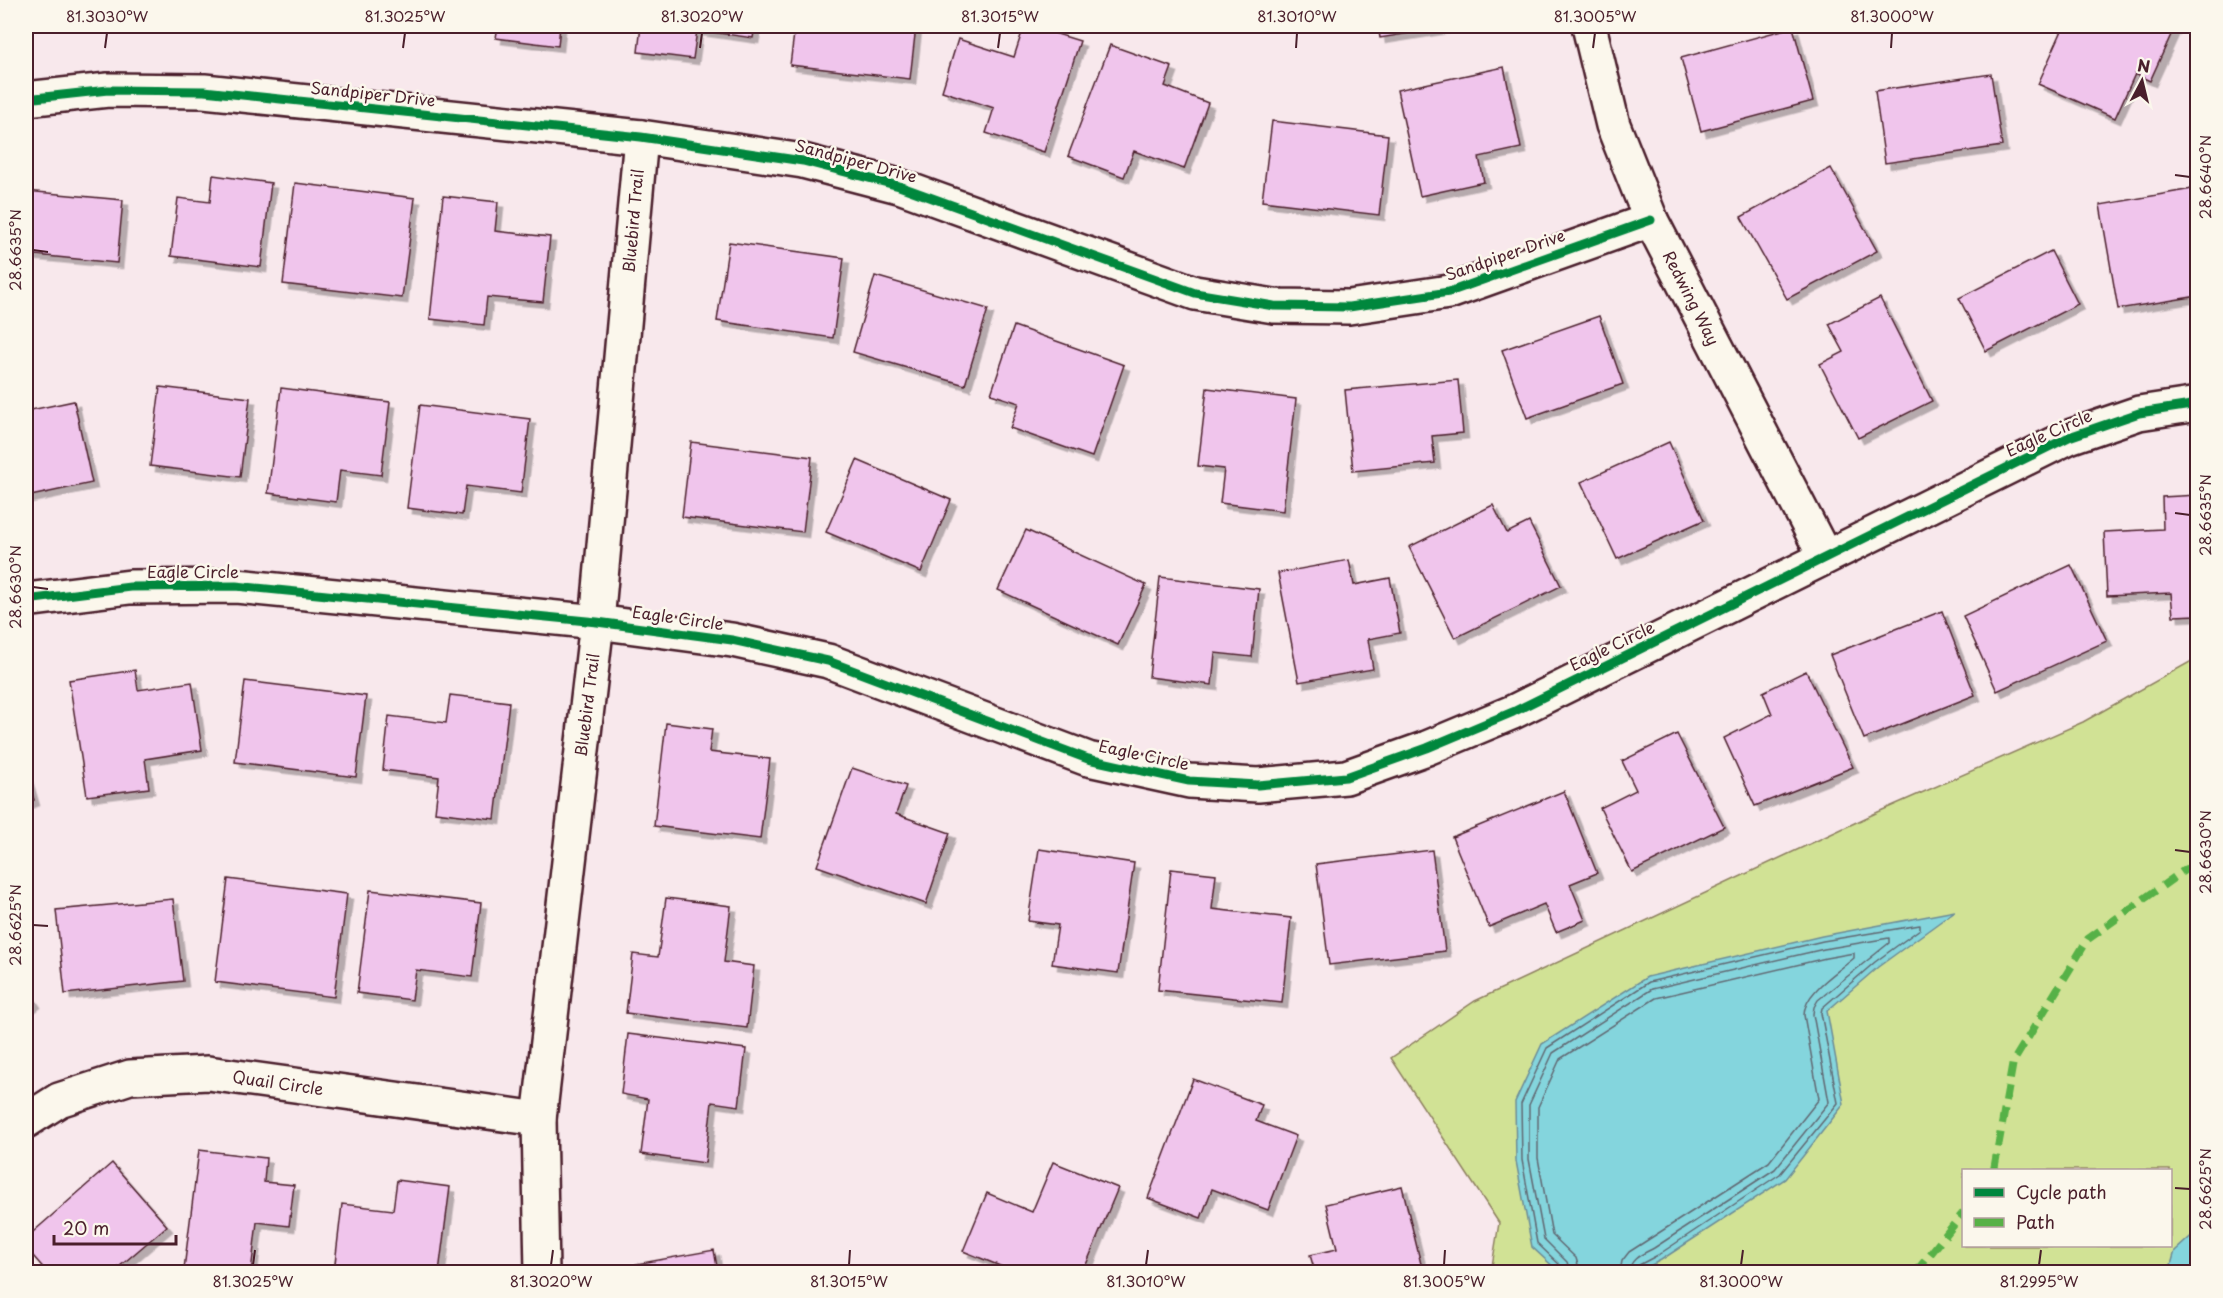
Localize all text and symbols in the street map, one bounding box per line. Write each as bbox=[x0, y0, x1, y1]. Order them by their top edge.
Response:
text: 81.3030°W bbox=[66, 4, 149, 27]
text: 81.3025°W bbox=[365, 4, 446, 27]
text: 81.3020°W bbox=[661, 4, 744, 27]
text: 81.3015°W bbox=[961, 4, 1040, 27]
text: 81.3010°W bbox=[1257, 4, 1337, 27]
text: 81.3005°W bbox=[1554, 4, 1637, 27]
text: 81.3000°W bbox=[1850, 4, 1934, 27]
north arrow bbox=[2112, 51, 2172, 111]
text: N bbox=[2136, 52, 2152, 78]
street label: Sandpiper Drive bbox=[309, 75, 437, 111]
street label: Sandpiper Drive bbox=[793, 132, 920, 188]
text: 28.6640°N bbox=[2193, 135, 2216, 219]
street label: Bluebird Trail bbox=[615, 168, 649, 274]
text: 28.6635°N bbox=[3, 209, 26, 291]
street label: Sandpiper Drive bbox=[1441, 222, 1568, 286]
street label: Redwing Way bbox=[1658, 246, 1726, 349]
street label: Eagle Circle bbox=[2002, 402, 2096, 462]
text: 28.6635°N bbox=[2193, 474, 2216, 556]
text: 28.6630°N bbox=[3, 545, 26, 629]
street label: Eagle Circle bbox=[147, 559, 239, 583]
street label: Eagle Circle bbox=[631, 599, 725, 635]
street label: Eagle Circle bbox=[1565, 614, 1658, 676]
street label: Bluebird Trail bbox=[568, 652, 604, 758]
street label: Eagle Circle bbox=[1097, 733, 1192, 775]
text: 28.6630°N bbox=[2193, 810, 2216, 894]
text: 28.6625°N bbox=[3, 884, 26, 966]
street label: Quail Circle bbox=[231, 1064, 325, 1100]
text: 28.6625°N bbox=[2193, 1148, 2216, 1230]
legend bbox=[1962, 1169, 2172, 1247]
text: Cycle path bbox=[2016, 1178, 2107, 1205]
scale bar bbox=[54, 1208, 176, 1246]
text: Path bbox=[2016, 1208, 2055, 1235]
text: 20 m bbox=[63, 1214, 109, 1241]
text: 81.3025°W bbox=[213, 1269, 294, 1292]
text: 81.3020°W bbox=[510, 1269, 593, 1292]
text: 81.3015°W bbox=[810, 1269, 889, 1292]
text: 81.3010°W bbox=[1106, 1269, 1186, 1292]
text: 81.3005°W bbox=[1403, 1269, 1486, 1292]
text: 81.3000°W bbox=[1699, 1269, 1783, 1292]
text: 81.2995°W bbox=[1999, 1269, 2079, 1292]

